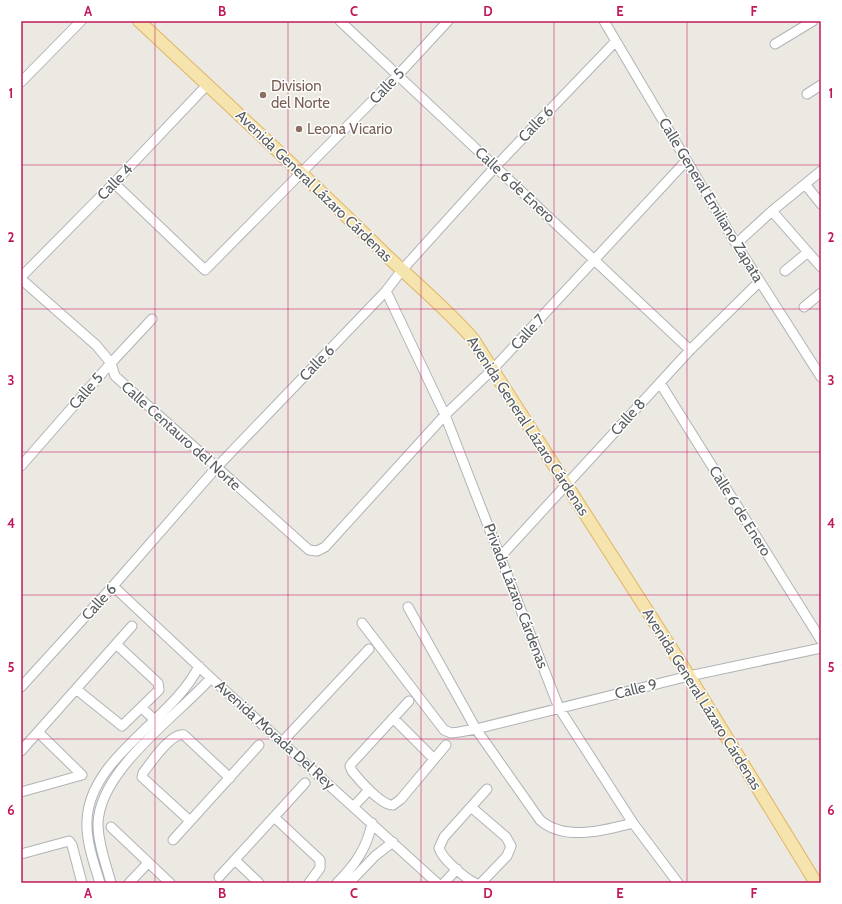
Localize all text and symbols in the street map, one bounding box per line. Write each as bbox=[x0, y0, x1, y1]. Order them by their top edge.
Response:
text: A bbox=[84, 3, 93, 19]
text: B bbox=[218, 3, 226, 19]
text: C bbox=[350, 3, 358, 19]
text: D bbox=[483, 3, 493, 19]
text: E bbox=[616, 3, 624, 19]
text: F bbox=[751, 3, 758, 19]
street label: Calle 5 bbox=[366, 64, 408, 108]
place label: Division del Norte bbox=[271, 77, 330, 112]
text: 1 bbox=[9, 85, 13, 101]
text: 1 bbox=[829, 85, 833, 101]
marker: Division del Norte bbox=[258, 90, 268, 100]
street label: Calle 6 bbox=[515, 102, 557, 146]
street label: Avenida General Lázaro Cárdenas bbox=[232, 106, 396, 266]
street label: Calle General Emiliano Zapata bbox=[655, 115, 768, 286]
place label: Leona Vicario bbox=[307, 120, 392, 138]
marker: Leona Vicario bbox=[294, 124, 304, 134]
street label: Calle 6 de Enero bbox=[471, 143, 559, 227]
street label: Calle 4 bbox=[94, 160, 137, 204]
text: 2 bbox=[8, 229, 15, 245]
text: 2 bbox=[828, 229, 835, 245]
street label: Calle 7 bbox=[507, 310, 549, 354]
street label: Avenida General Lázaro Cárdenas bbox=[463, 333, 593, 519]
street label: Calle 6 bbox=[296, 341, 338, 385]
street label: Calle 5 bbox=[65, 369, 107, 413]
text: 3 bbox=[7, 372, 15, 388]
text: 3 bbox=[827, 372, 835, 388]
street label: Calle Centauro del Norte bbox=[117, 378, 245, 495]
street label: Calle 8 bbox=[607, 395, 649, 439]
street label: Calle 6 de Enero bbox=[705, 463, 775, 559]
text: 4 bbox=[7, 515, 15, 531]
text: 4 bbox=[827, 515, 835, 531]
street label: Privada Lázaro Cárdenas bbox=[480, 521, 552, 671]
street label: Calle 6 bbox=[78, 580, 120, 624]
street label: Avenida General Lázaro Cárdenas bbox=[639, 605, 765, 793]
text: 5 bbox=[8, 659, 15, 675]
text: 5 bbox=[828, 659, 835, 675]
street label: Calle 9 bbox=[613, 675, 659, 703]
street label: Avenida Morada Del Rey bbox=[212, 677, 339, 794]
text: 6 bbox=[7, 802, 15, 818]
text: 6 bbox=[827, 802, 835, 818]
text: A bbox=[84, 885, 93, 901]
text: B bbox=[218, 885, 226, 901]
text: C bbox=[350, 885, 358, 901]
text: D bbox=[483, 885, 493, 901]
text: E bbox=[616, 885, 624, 901]
text: F bbox=[751, 885, 758, 901]

